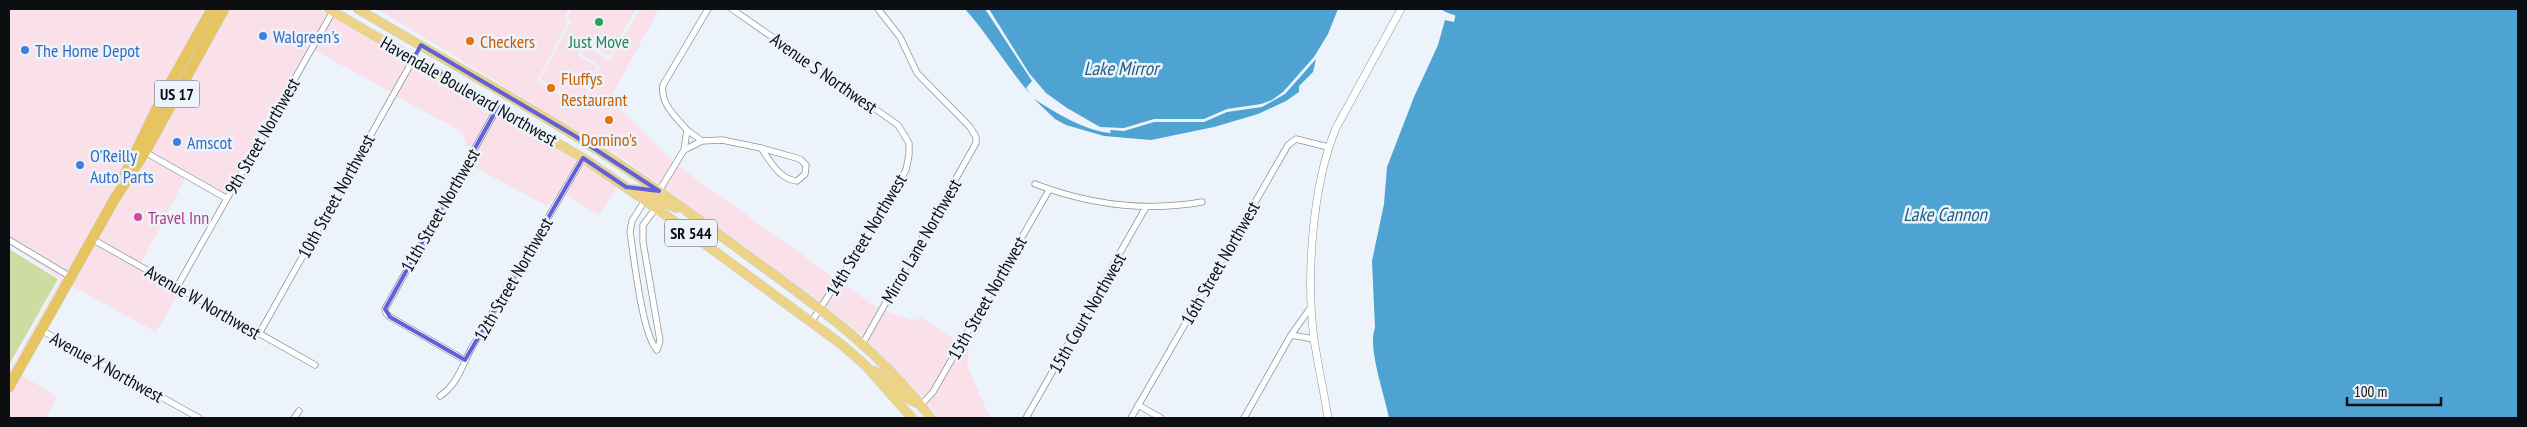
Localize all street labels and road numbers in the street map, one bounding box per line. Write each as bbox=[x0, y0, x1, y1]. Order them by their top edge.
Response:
street label: Avenue S Northwest bbox=[766, 28, 882, 118]
street label: Havendale Boulevard Northwest bbox=[376, 31, 562, 151]
street label: 9th Street Northwest bbox=[219, 74, 305, 198]
road number: US 17 bbox=[154, 80, 200, 108]
street label: 10th Street Northwest bbox=[292, 130, 380, 262]
street label: 11th Street Northwest bbox=[395, 144, 485, 276]
street label: 14th Street Northwest bbox=[820, 170, 912, 300]
street label: Mirror Lane Northwest bbox=[876, 175, 966, 307]
street label: 16th Street Northwest bbox=[1175, 197, 1265, 329]
street label: 12th Street Northwest bbox=[468, 213, 558, 345]
road number: SR 544 bbox=[665, 220, 717, 247]
street label: 15th Street Northwest bbox=[942, 232, 1032, 364]
street label: 15th Court Northwest bbox=[1043, 249, 1131, 377]
street label: Avenue W Northwest bbox=[141, 260, 265, 344]
street label: Avenue X Northwest bbox=[46, 326, 168, 408]

